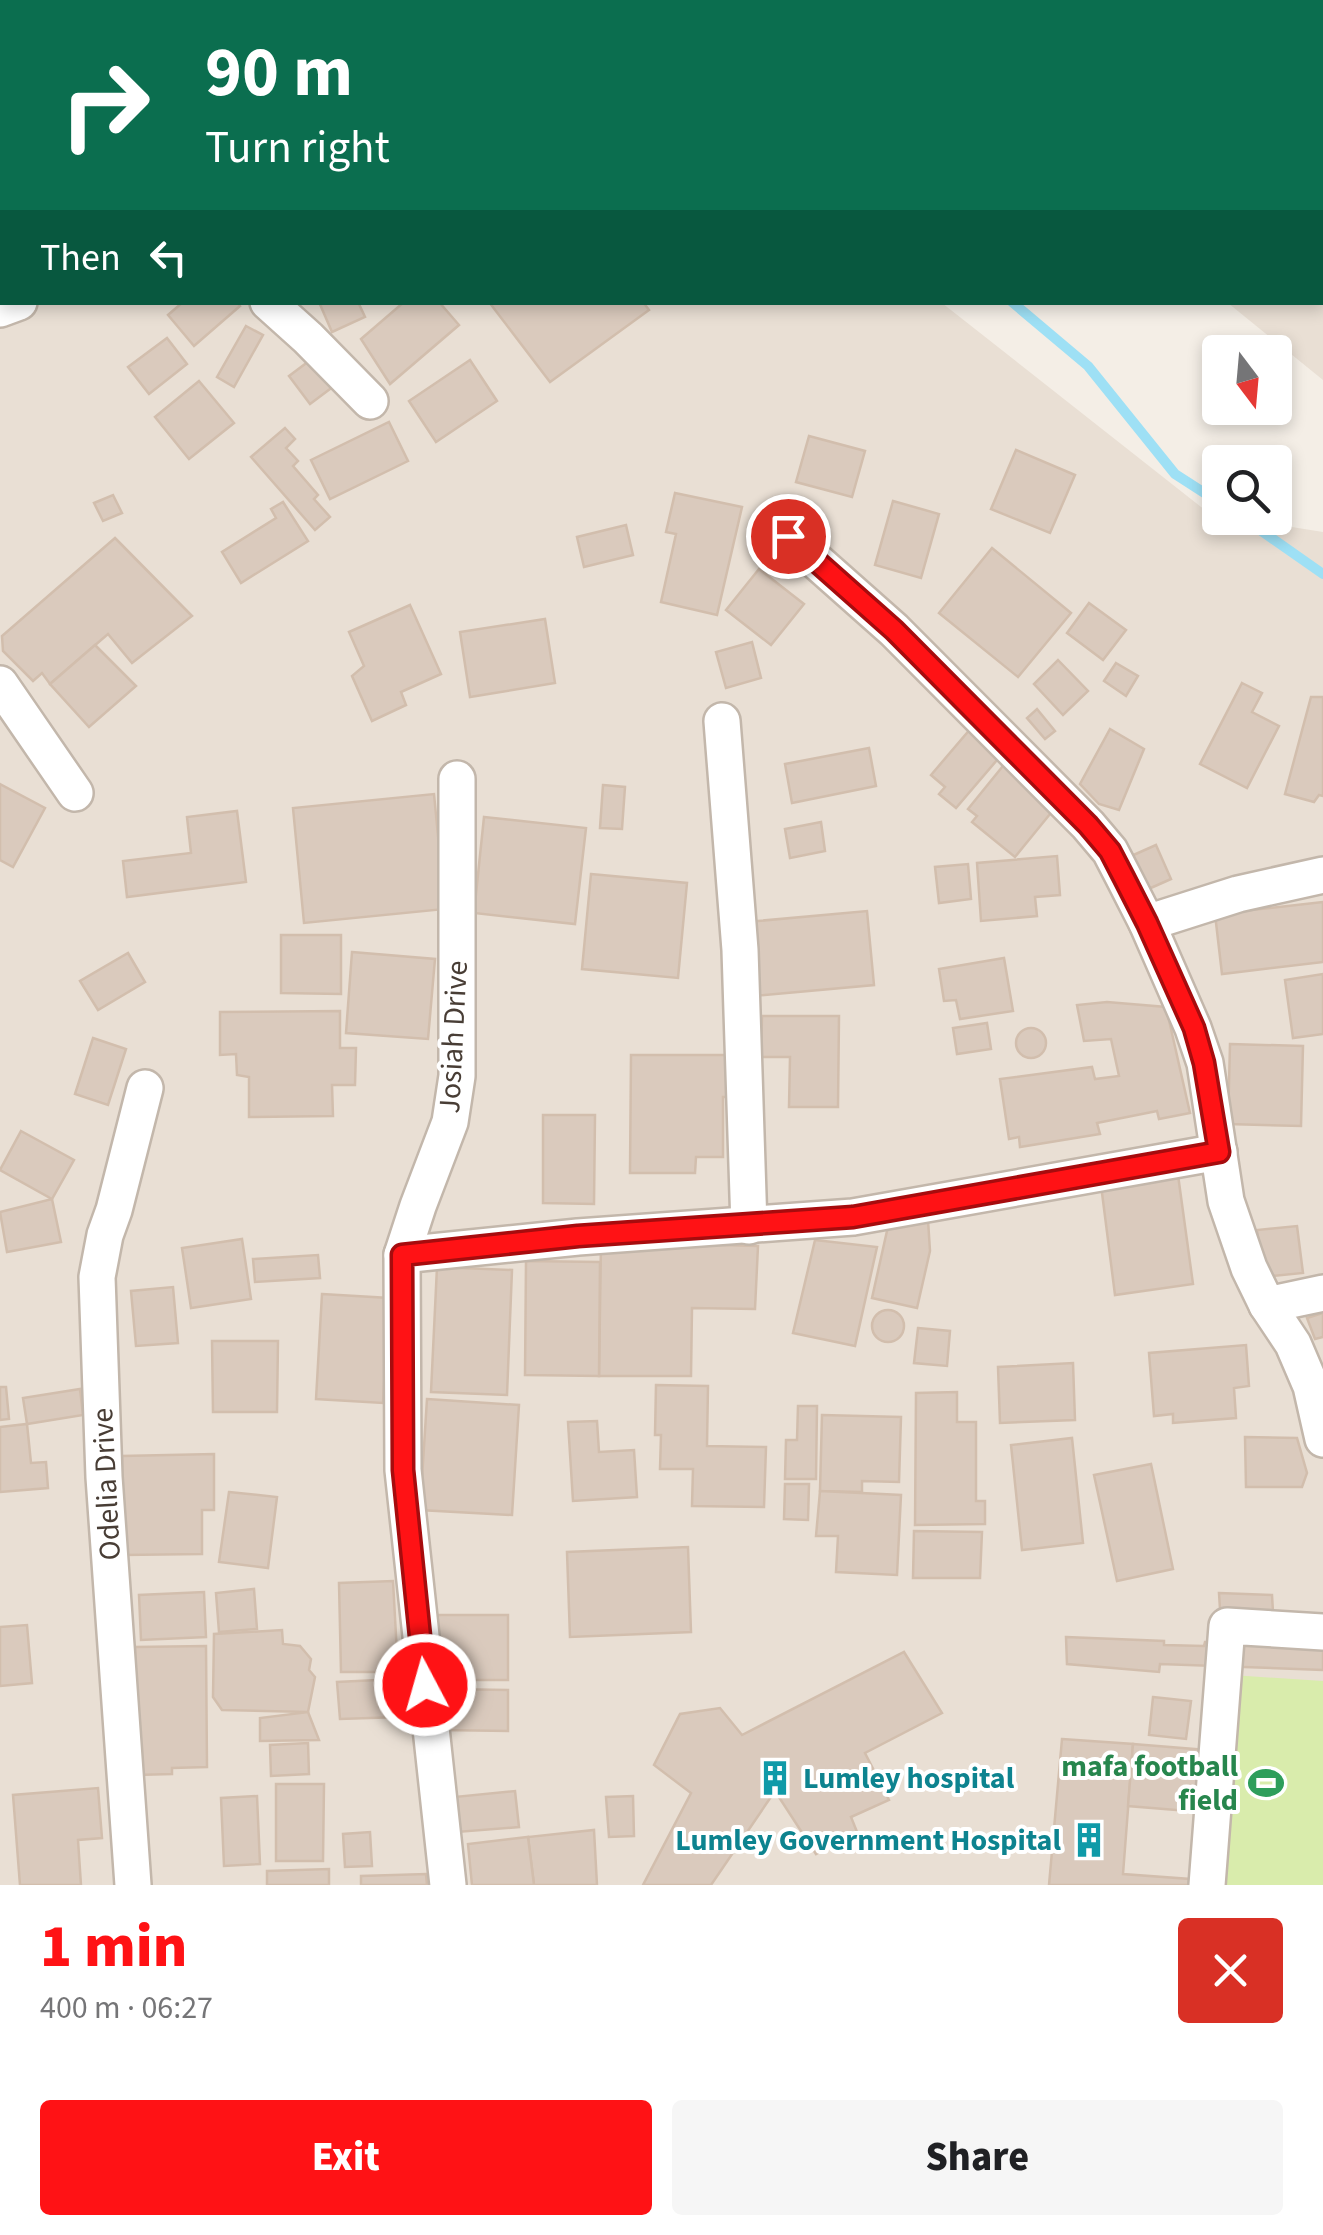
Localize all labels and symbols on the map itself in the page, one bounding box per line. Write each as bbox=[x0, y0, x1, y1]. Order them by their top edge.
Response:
north arrow bbox=[1202, 335, 1292, 425]
pin bbox=[746, 494, 831, 579]
street label: Josiah Drive bbox=[428, 960, 479, 1115]
street label: Odelia Drive bbox=[81, 1407, 132, 1561]
position arrow bbox=[373, 1633, 477, 1737]
place label: mafa football field bbox=[1061, 1745, 1238, 1822]
place label: Lumley hospital bbox=[803, 1757, 1015, 1800]
building icon: Lumley hospital bbox=[756, 1759, 794, 1797]
sports icon: mafa football field bbox=[1247, 1764, 1285, 1802]
place label: Lumley Government Hospital bbox=[675, 1819, 1061, 1862]
building icon: Lumley Government Hospital bbox=[1070, 1821, 1108, 1859]

